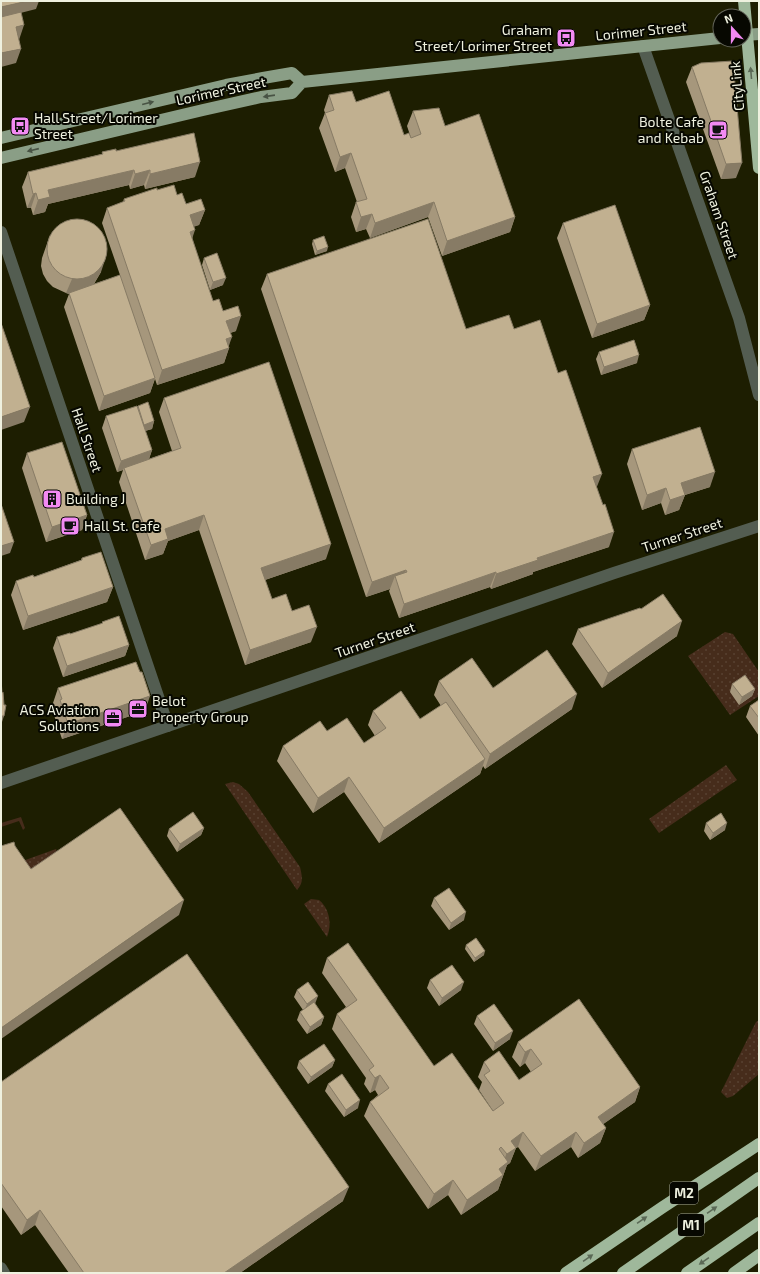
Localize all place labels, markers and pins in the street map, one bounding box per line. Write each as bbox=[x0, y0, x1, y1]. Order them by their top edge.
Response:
place label: Graham Street/Lorimer Street bbox=[415, 21, 552, 54]
bus stop icon: Graham Street/Lorimer Street bbox=[555, 27, 577, 49]
place label: Hall Street/Lorimer Street bbox=[34, 109, 158, 142]
place label: Bolte Cafe and Kebab bbox=[638, 113, 704, 146]
bus stop icon: Hall Street/Lorimer Street bbox=[9, 115, 31, 137]
cafe icon: Bolte Cafe and Kebab bbox=[707, 119, 729, 141]
building icon: Building J bbox=[41, 488, 63, 510]
place label: Building J bbox=[66, 490, 125, 507]
cafe icon: Hall St. Cafe bbox=[59, 515, 81, 537]
place label: Hall St. Cafe bbox=[84, 517, 160, 534]
place label: Belot Property Group bbox=[152, 692, 249, 725]
office icon: Belot Property Group bbox=[127, 698, 149, 720]
place label: ACS Aviation Solutions bbox=[20, 701, 99, 734]
office icon: ACS Aviation Solutions bbox=[102, 707, 124, 729]

